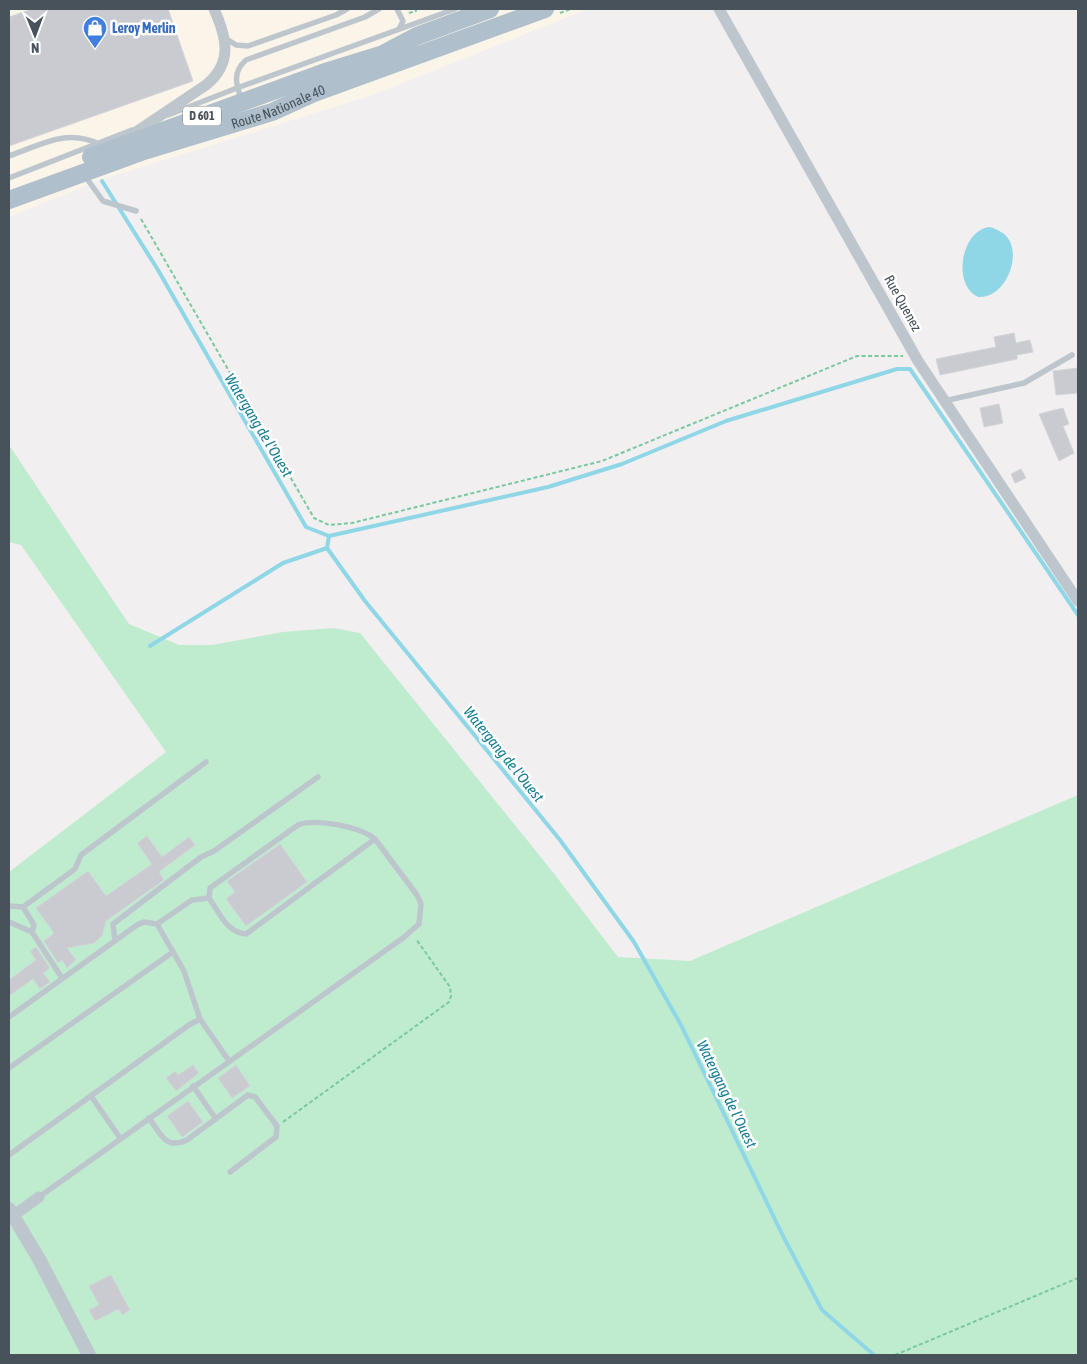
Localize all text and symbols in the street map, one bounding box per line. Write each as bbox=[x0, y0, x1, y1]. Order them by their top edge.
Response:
north arrow bbox=[10, 10, 60, 60]
shop icon: Leroy Merlin bbox=[82, 15, 108, 49]
place label: Leroy Merlin bbox=[112, 20, 176, 36]
text: N bbox=[31, 40, 39, 56]
street label: Route Nationale 40 bbox=[229, 81, 328, 132]
road number: D 601 bbox=[183, 106, 221, 125]
street label: Rue Quenez bbox=[881, 272, 925, 334]
water label: Watergang de l'Ouest bbox=[221, 370, 297, 480]
water label: Watergang de l'Ouest bbox=[460, 703, 548, 805]
water label: Watergang de l'Ouest bbox=[694, 1038, 761, 1151]

